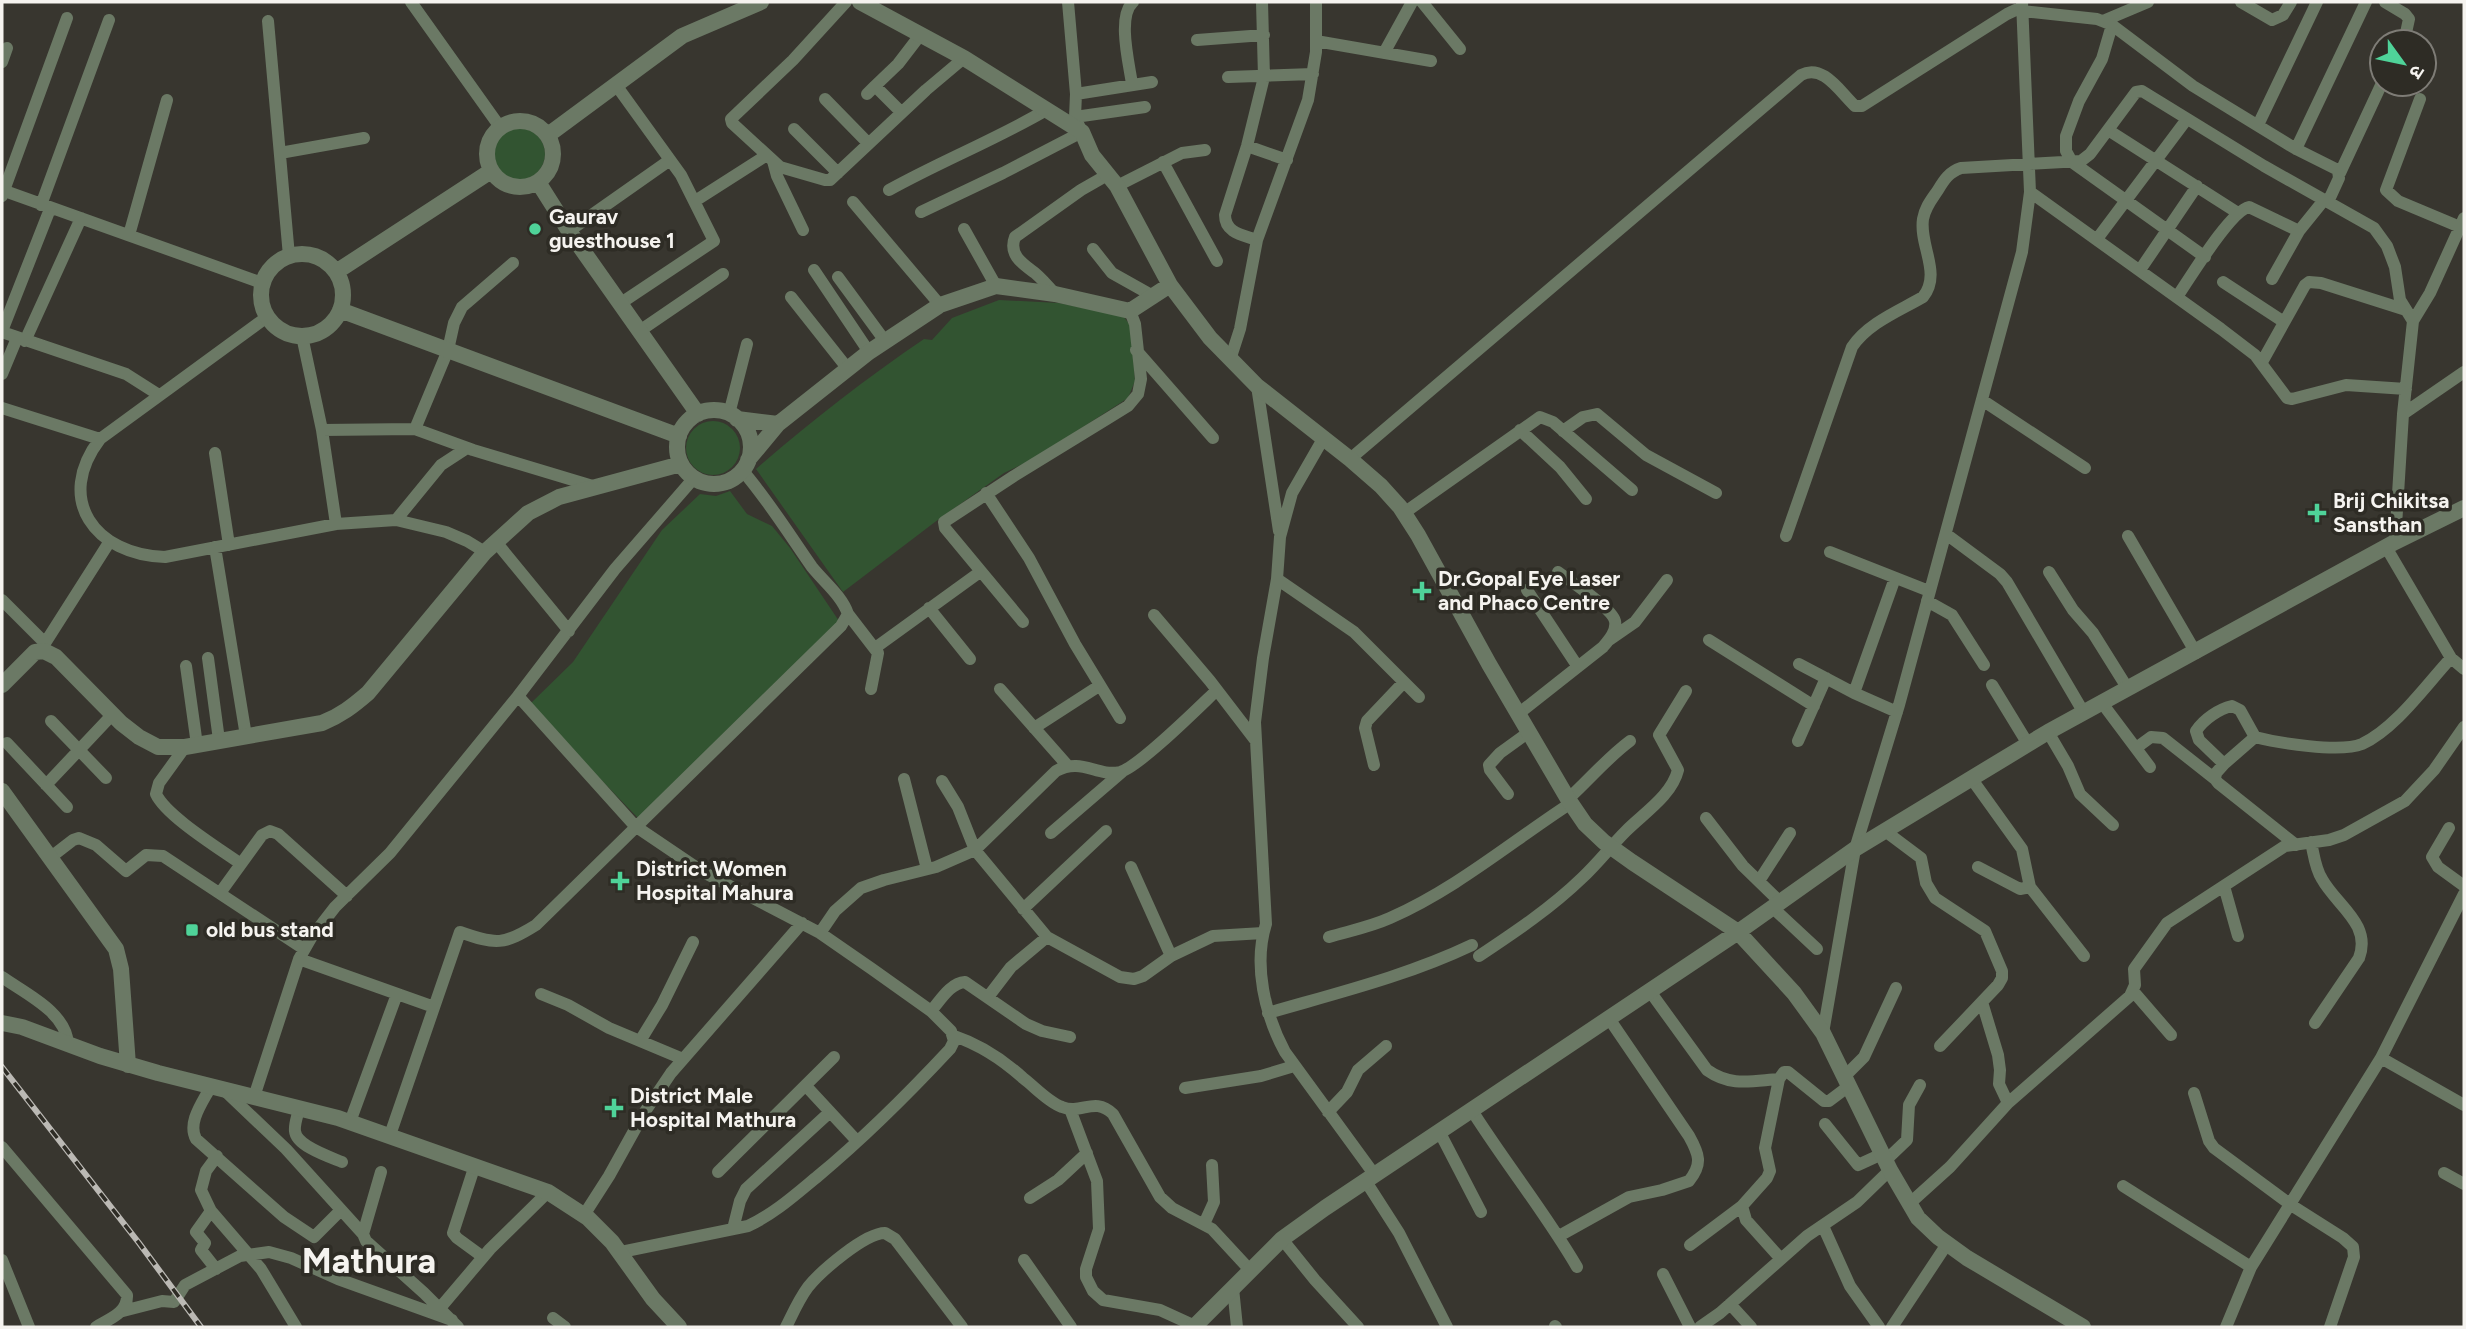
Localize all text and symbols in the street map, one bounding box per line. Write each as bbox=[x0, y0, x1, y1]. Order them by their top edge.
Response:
north arrow bbox=[2368, 28, 2438, 98]
text: उ bbox=[2404, 61, 2430, 84]
place label: Gaurav guesthouse 1 bbox=[549, 204, 675, 253]
marker: Gaurav guesthouse 1 bbox=[527, 221, 543, 237]
place label: Brij Chikitsa Sansthan bbox=[2333, 488, 2449, 537]
marker: Brij Chikitsa Sansthan bbox=[2307, 503, 2327, 523]
place label: Dr.Gopal Eye Laser and Phaco Centre bbox=[1438, 566, 1620, 615]
marker: Dr.Gopal Eye Laser and Phaco Centre bbox=[1412, 581, 1432, 601]
place label: District Women Hospital Mahura bbox=[636, 856, 794, 905]
marker: District Women Hospital Mahura bbox=[610, 871, 630, 891]
place label: old bus stand bbox=[206, 917, 334, 942]
marker: old bus stand bbox=[184, 922, 200, 938]
place label: District Male Hospital Mathura bbox=[630, 1083, 796, 1132]
marker: District Male Hospital Mathura bbox=[604, 1098, 624, 1118]
district label: Mathura bbox=[302, 1240, 436, 1282]

